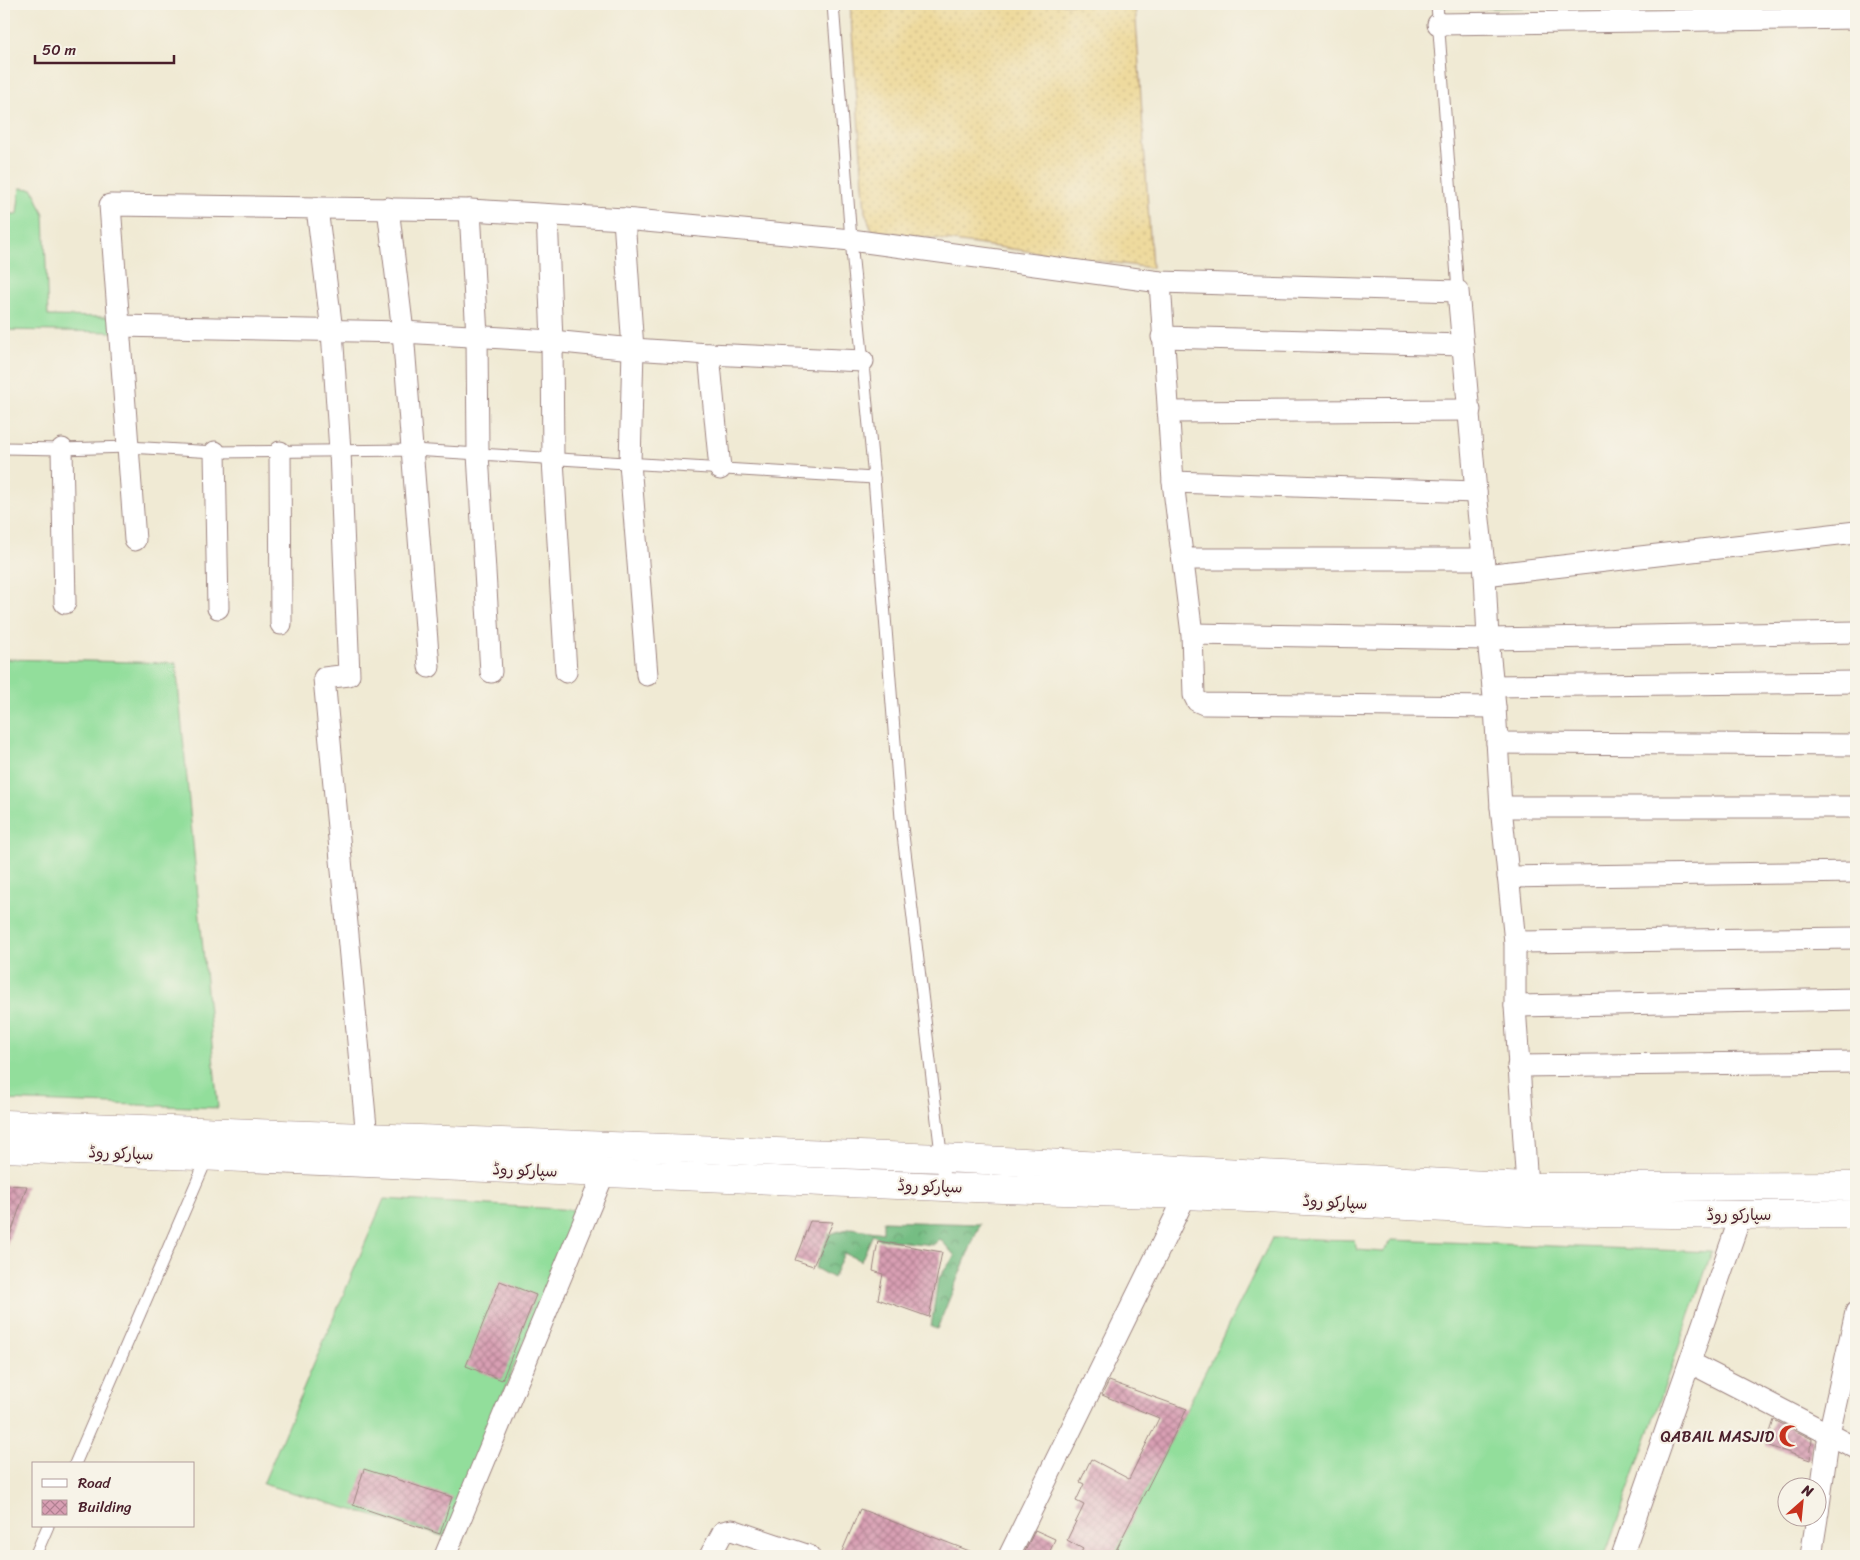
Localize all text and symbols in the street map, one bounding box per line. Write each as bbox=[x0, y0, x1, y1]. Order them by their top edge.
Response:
scale bar bbox=[35, 32, 174, 64]
text: 50 m bbox=[42, 37, 77, 63]
street label: سپارکو روڈ bbox=[88, 1137, 154, 1169]
street label: سپارکو روڈ bbox=[492, 1154, 558, 1186]
street label: سپارکو روڈ bbox=[897, 1170, 963, 1202]
street label: سپارکو روڈ bbox=[1302, 1186, 1368, 1218]
street label: سپارکو روڈ bbox=[1707, 1200, 1771, 1229]
place label: QABAIL MASJID bbox=[1660, 1422, 1774, 1451]
mosque icon: QABAIL MASJID bbox=[1777, 1423, 1803, 1449]
legend bbox=[32, 1462, 195, 1528]
text: Road bbox=[78, 1470, 111, 1496]
text: N bbox=[1797, 1477, 1818, 1504]
north arrow bbox=[1778, 1478, 1828, 1528]
text: Building bbox=[78, 1494, 132, 1520]

